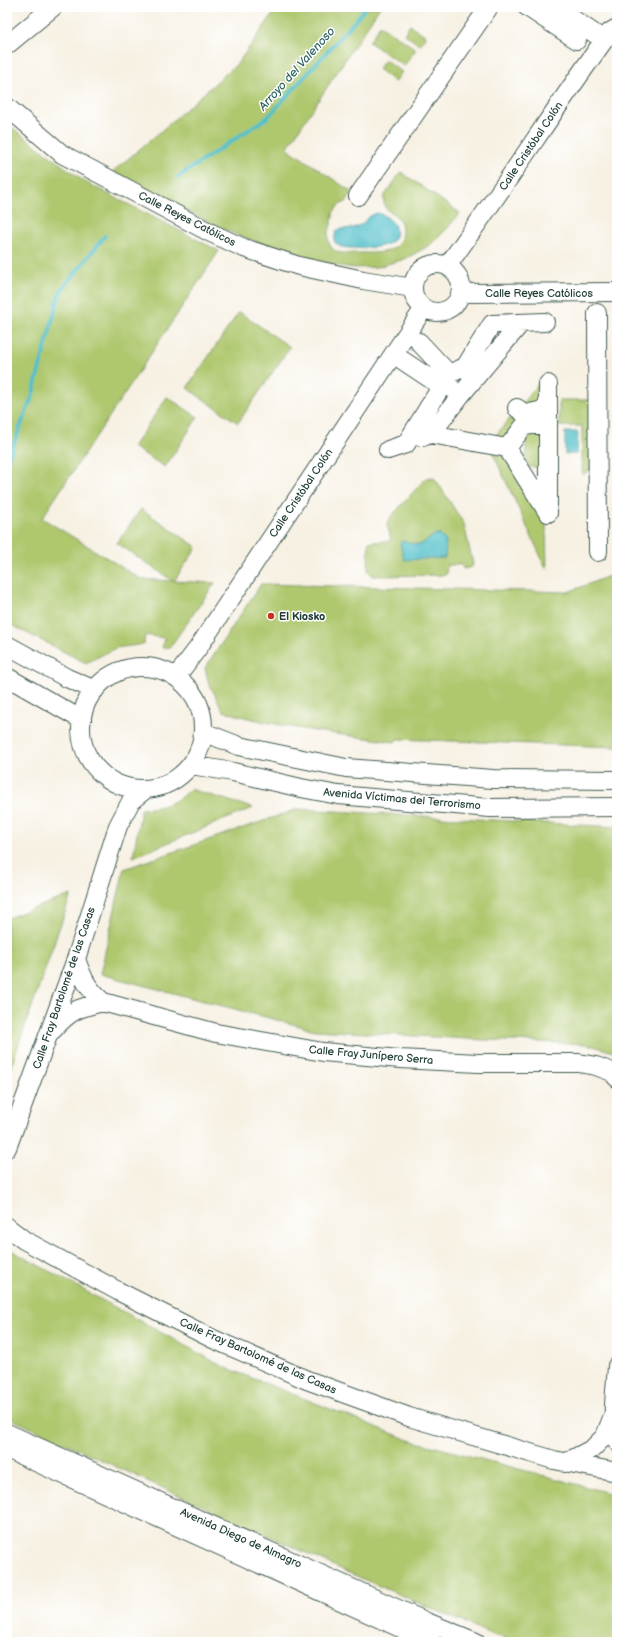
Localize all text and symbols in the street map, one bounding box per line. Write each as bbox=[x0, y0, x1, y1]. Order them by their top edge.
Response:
water label: Arroyo del Valenoso bbox=[255, 24, 339, 115]
street label: Calle Cristóbal Colón bbox=[496, 99, 566, 193]
street label: Calle Reyes Católicos bbox=[136, 189, 238, 250]
street label: Calle Reyes Católicos bbox=[485, 287, 593, 300]
street label: Calle Cristóbal Colón bbox=[266, 446, 336, 540]
place label: El Kiosko bbox=[279, 610, 325, 623]
marker: El Kiosko bbox=[266, 611, 276, 621]
street label: Avenida Víctimas del Terrorismo bbox=[323, 786, 481, 812]
street label: Calle Fray Bartolomé de las Casas bbox=[30, 905, 98, 1071]
street label: Calle Fray Junípero Serra bbox=[308, 1043, 434, 1067]
street label: Calle Fray Bartolomé de las Casas bbox=[177, 1315, 339, 1397]
street label: Avenida Diego de Almagro bbox=[178, 1505, 304, 1571]

